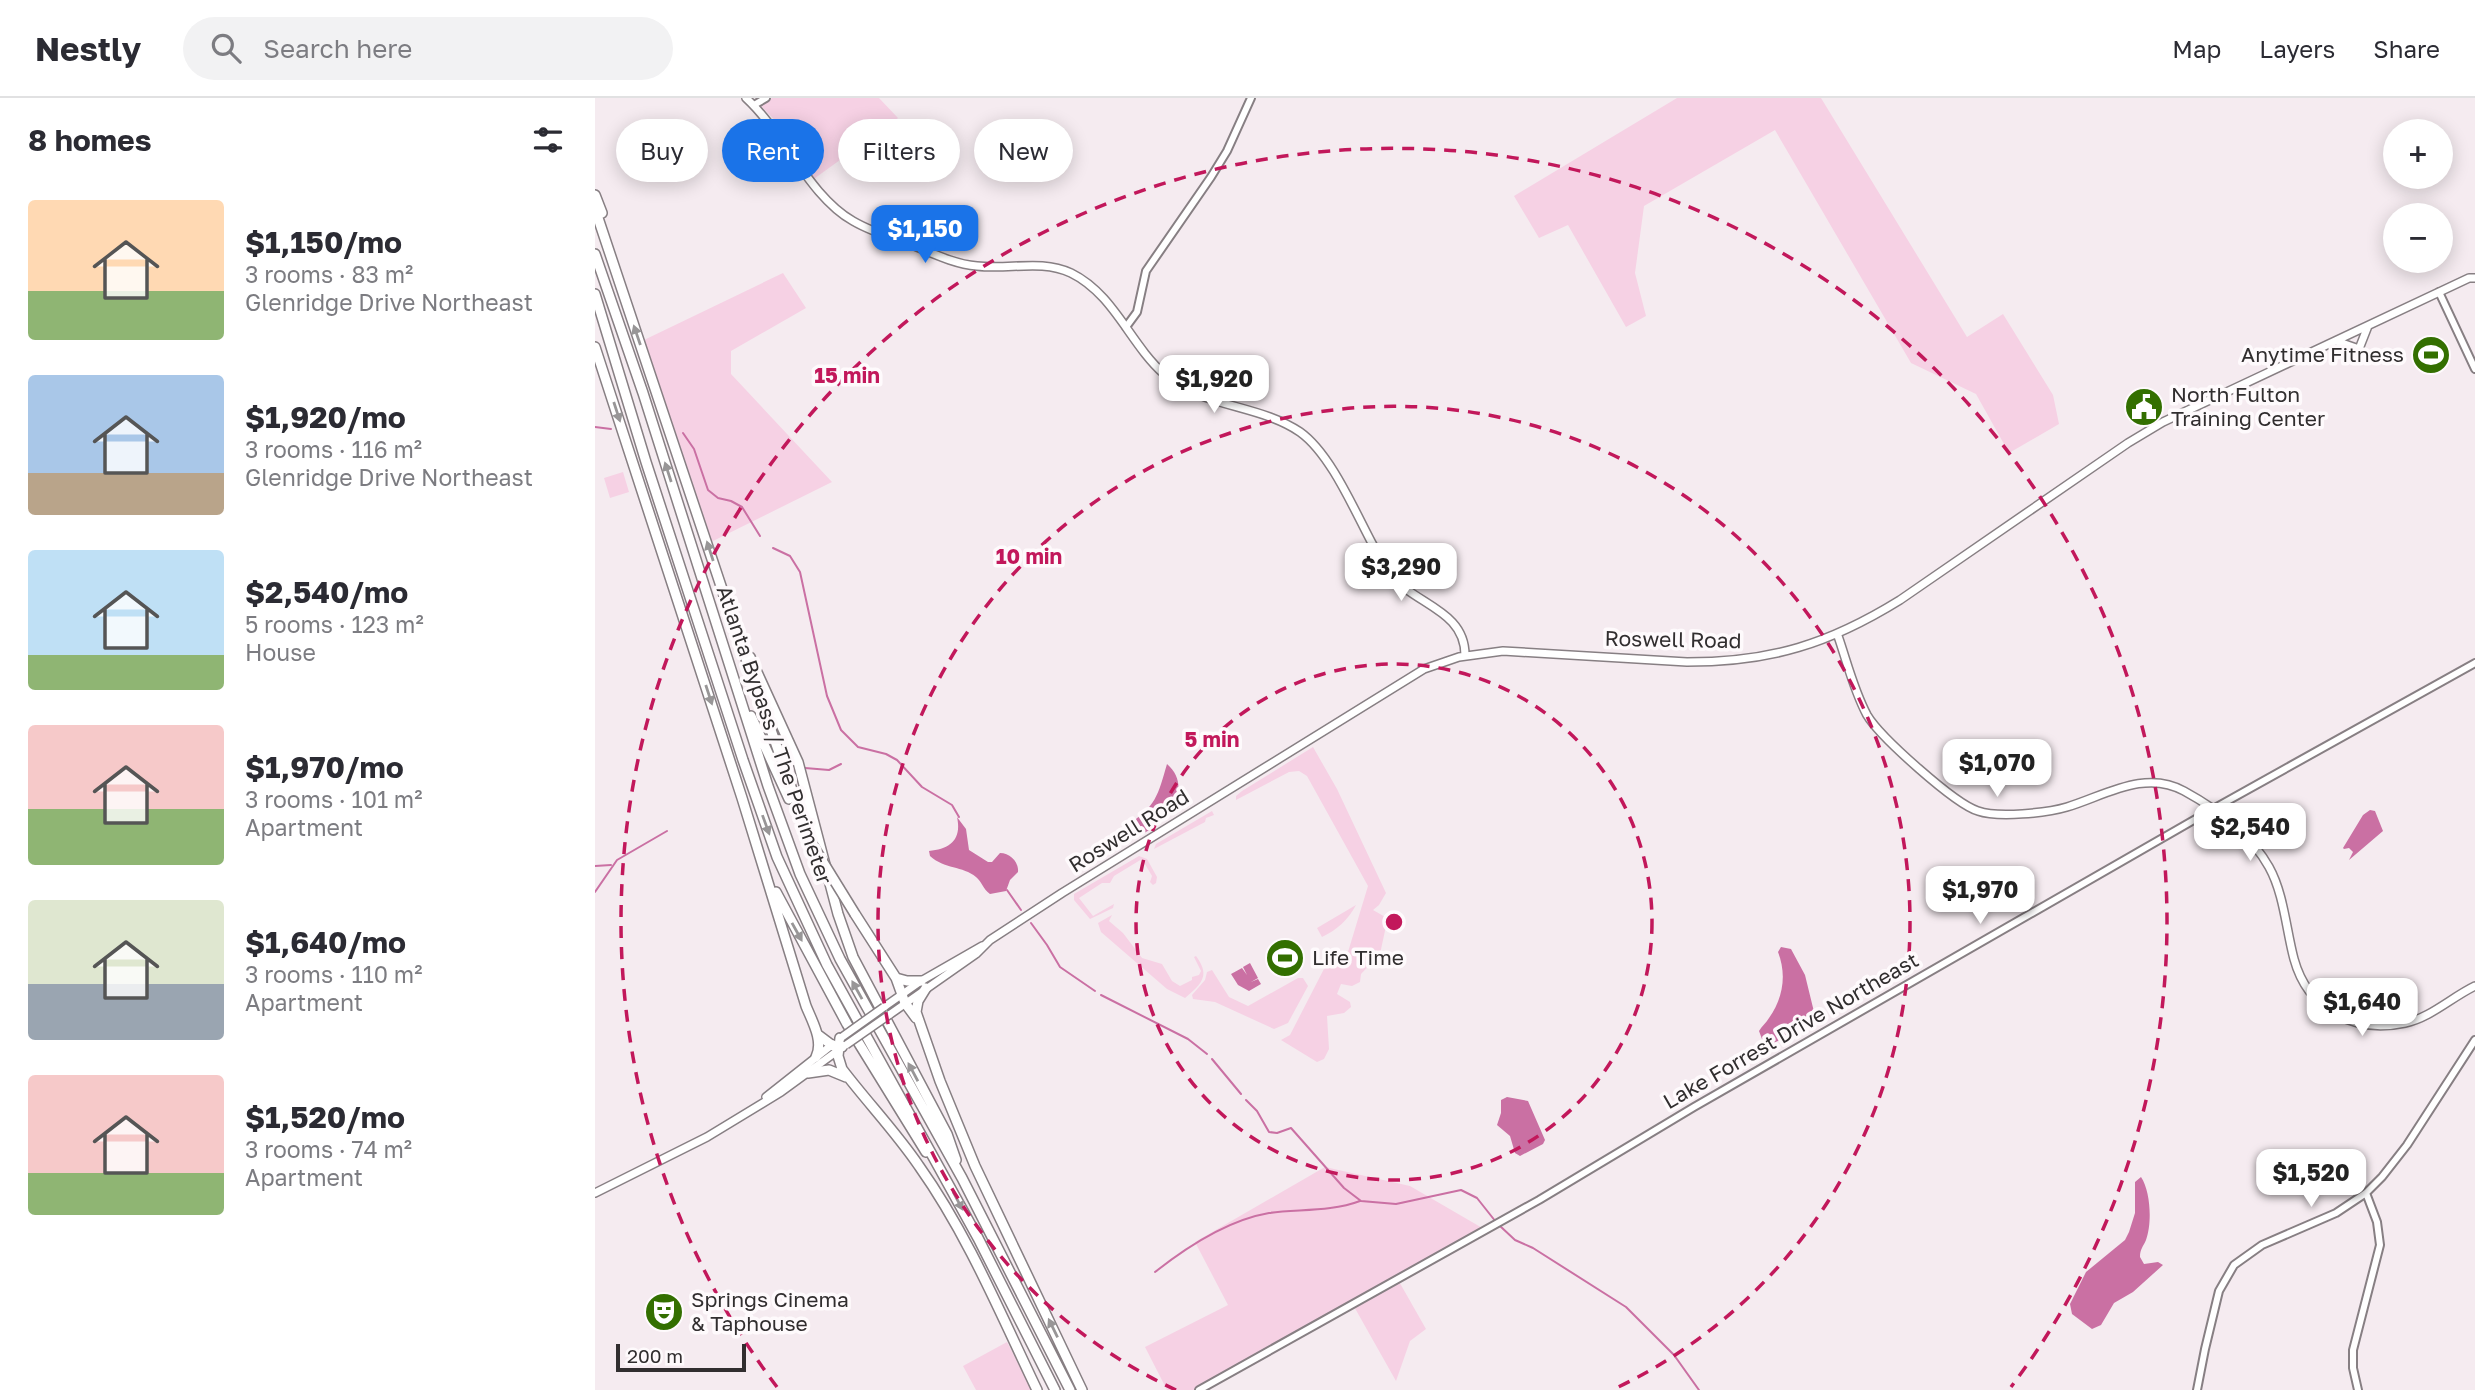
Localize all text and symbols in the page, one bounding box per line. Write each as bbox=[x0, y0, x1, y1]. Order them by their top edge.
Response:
search box bbox=[183, 17, 673, 80]
text: Nestly bbox=[35, 29, 141, 68]
icon: search bbox=[207, 29, 245, 67]
text: Search here bbox=[263, 33, 412, 64]
text: Map bbox=[2172, 34, 2221, 63]
text: Layers bbox=[2259, 34, 2335, 63]
text: Share bbox=[2373, 34, 2440, 63]
chip: Buy bbox=[616, 119, 708, 182]
chip: Rent bbox=[722, 119, 824, 182]
chip: Filters bbox=[838, 119, 960, 182]
chip: New bbox=[974, 119, 1073, 182]
map controls bbox=[2383, 119, 2453, 273]
button: + bbox=[2383, 119, 2453, 189]
icon: filters bbox=[529, 121, 567, 159]
text: 8 homes bbox=[28, 122, 152, 158]
button: − bbox=[2383, 203, 2453, 273]
pin: $1,150 bbox=[868, 206, 982, 265]
text: $1,150 bbox=[887, 214, 963, 242]
text: $1,150/mo bbox=[245, 224, 402, 260]
icon: home bbox=[84, 228, 168, 312]
text: 3 rooms · 83 m² bbox=[245, 260, 413, 288]
text: Glenridge Drive Northeast bbox=[245, 288, 533, 316]
one-way arrow bbox=[631, 325, 642, 346]
sports icon: Anytime Fitness bbox=[2410, 334, 2452, 376]
place label: Anytime Fitness bbox=[2241, 341, 2404, 367]
pin: $1,920 bbox=[1157, 356, 1271, 415]
text: 15 min bbox=[814, 362, 880, 388]
text: $1,920 bbox=[1175, 364, 1253, 392]
place label: North Fulton Training Center bbox=[2171, 381, 2325, 431]
public building icon: North Fulton Training Center bbox=[2123, 386, 2165, 428]
text: $1,920/mo bbox=[245, 399, 406, 435]
one-way arrow bbox=[612, 401, 623, 422]
icon: home bbox=[84, 403, 168, 487]
text: 3 rooms · 116 m² bbox=[245, 435, 422, 463]
one-way arrow bbox=[662, 462, 673, 483]
text: Glenridge Drive Northeast bbox=[245, 463, 533, 491]
one-way arrow bbox=[704, 540, 715, 561]
text: 10 min bbox=[996, 543, 1062, 569]
pin: $3,290 bbox=[1344, 544, 1458, 603]
text: $3,290 bbox=[1361, 552, 1441, 580]
text: $2,540/mo bbox=[245, 574, 408, 610]
icon: home bbox=[84, 578, 168, 662]
street label: Atlanta Bypass / The Perimeter bbox=[712, 582, 838, 887]
text: 5 rooms · 123 m² bbox=[245, 610, 424, 638]
street label: Roswell Road bbox=[1604, 625, 1742, 653]
text: House bbox=[245, 638, 316, 666]
one-way arrow bbox=[704, 685, 715, 706]
text: 5 min bbox=[1185, 726, 1239, 752]
pin: $1,070 bbox=[1940, 740, 2054, 799]
text: $1,070 bbox=[1958, 748, 2036, 776]
text: $1,970/mo bbox=[245, 749, 404, 785]
icon: home bbox=[84, 753, 168, 837]
street label: Roswell Road bbox=[1064, 783, 1193, 877]
text: 3 rooms · 101 m² bbox=[245, 785, 422, 813]
pin: $2,540 bbox=[2193, 804, 2307, 863]
text: $2,540 bbox=[2210, 812, 2290, 840]
text: Apartment bbox=[245, 813, 363, 841]
one-way arrow bbox=[760, 814, 771, 835]
pin: $1,970 bbox=[1923, 866, 2037, 926]
text: $1,970 bbox=[1942, 875, 2018, 903]
centre of rings bbox=[1382, 910, 1406, 934]
one-way arrow bbox=[791, 922, 803, 942]
text: $1,640/mo bbox=[245, 924, 406, 960]
icon: home bbox=[84, 928, 168, 1012]
sports icon: Life Time bbox=[1264, 937, 1306, 979]
place label: Life Time bbox=[1312, 944, 1404, 970]
street label: Lake Forrest Drive Northeast bbox=[1658, 946, 1923, 1114]
text: 3 rooms · 110 m² bbox=[245, 960, 422, 988]
pin: $1,640 bbox=[2305, 978, 2419, 1038]
one-way arrow bbox=[851, 980, 863, 1000]
text: $1,640 bbox=[2323, 987, 2401, 1015]
text: Apartment bbox=[245, 988, 363, 1016]
one-way arrow bbox=[907, 1062, 919, 1081]
text: $1,520/mo bbox=[245, 1099, 405, 1135]
icon: home bbox=[84, 1103, 168, 1187]
text: 3 rooms · 74 m² bbox=[245, 1135, 412, 1163]
pin: $1,520 bbox=[2254, 1150, 2368, 1209]
text: $1,520 bbox=[2272, 1158, 2350, 1186]
text: Apartment bbox=[245, 1163, 363, 1191]
one-way arrow bbox=[952, 1191, 964, 1211]
place label: Springs Cinema & Taphouse bbox=[691, 1286, 849, 1336]
theatre icon: Springs Cinema & Taphouse bbox=[643, 1291, 685, 1333]
one-way arrow bbox=[1047, 1318, 1058, 1338]
scale bar bbox=[616, 1341, 745, 1373]
text: 200 m bbox=[627, 1344, 683, 1367]

